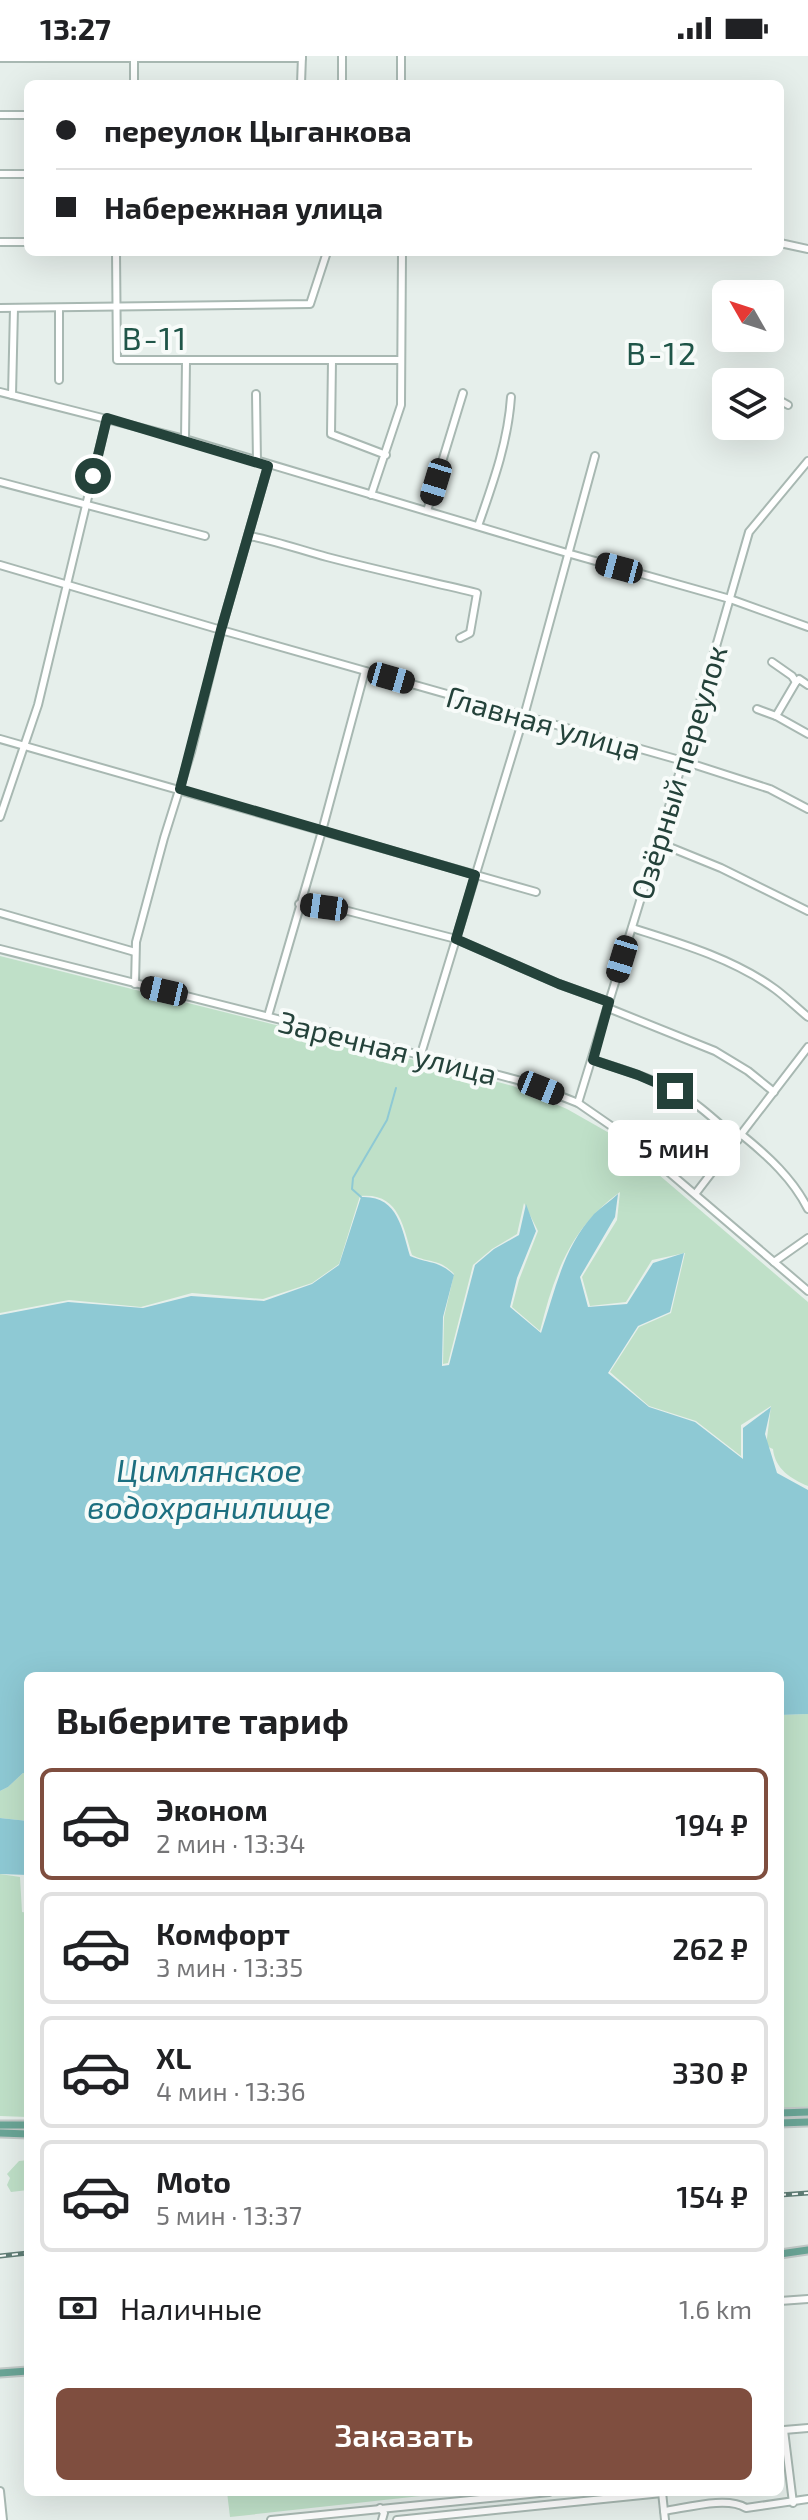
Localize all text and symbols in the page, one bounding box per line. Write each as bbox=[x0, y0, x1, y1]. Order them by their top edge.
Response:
text: 13:27 bbox=[40, 10, 111, 46]
text: переулок Цыганкова bbox=[104, 112, 412, 148]
text: Набережная улица bbox=[104, 189, 383, 225]
north arrow bbox=[712, 280, 784, 352]
map controls bbox=[712, 280, 784, 440]
district label: В-11 bbox=[122, 318, 188, 356]
district label: В-12 bbox=[626, 333, 698, 371]
button: layers bbox=[712, 368, 784, 440]
car bbox=[418, 456, 454, 508]
route start bbox=[75, 458, 111, 494]
car bbox=[593, 550, 645, 586]
street label: Озёрный переулок bbox=[622, 640, 735, 904]
car bbox=[365, 660, 417, 696]
street label: Главная улица bbox=[442, 677, 645, 768]
car bbox=[299, 892, 349, 922]
car bbox=[604, 933, 640, 985]
car bbox=[138, 974, 190, 1008]
street label: Заречная улица bbox=[275, 1002, 501, 1092]
car bbox=[514, 1068, 568, 1108]
route end bbox=[657, 1073, 693, 1109]
callout: 5 мин bbox=[609, 1119, 741, 1175]
text: 5 мин bbox=[639, 1132, 709, 1163]
water label: Цимлянское водохранилище bbox=[87, 1450, 331, 1525]
text: Выберите тариф bbox=[56, 1698, 349, 1741]
icon: car bbox=[60, 1788, 132, 1860]
text: Эконом bbox=[156, 1791, 268, 1827]
text: 194 ₽ bbox=[675, 1806, 748, 1842]
text: 2 мин · 13:34 bbox=[156, 1827, 305, 1858]
icon: car bbox=[60, 1912, 132, 1984]
text: Комфорт bbox=[156, 1915, 290, 1951]
text: 262 ₽ bbox=[672, 1930, 748, 1966]
text: 3 мин · 13:35 bbox=[156, 1951, 303, 1982]
icon: car bbox=[60, 2036, 132, 2108]
text: XL bbox=[156, 2039, 191, 2075]
text: 330 ₽ bbox=[672, 2054, 748, 2090]
text: 4 мин · 13:36 bbox=[156, 2075, 306, 2106]
icon: car bbox=[60, 2160, 132, 2232]
text: Moto bbox=[156, 2163, 231, 2199]
text: 154 ₽ bbox=[676, 2178, 748, 2214]
text: 5 мин · 13:37 bbox=[156, 2199, 302, 2230]
icon: cash bbox=[56, 2286, 100, 2330]
text: Наличные bbox=[120, 2290, 262, 2326]
text: 1.6 km bbox=[679, 2293, 752, 2324]
button: Заказать bbox=[56, 2388, 752, 2480]

